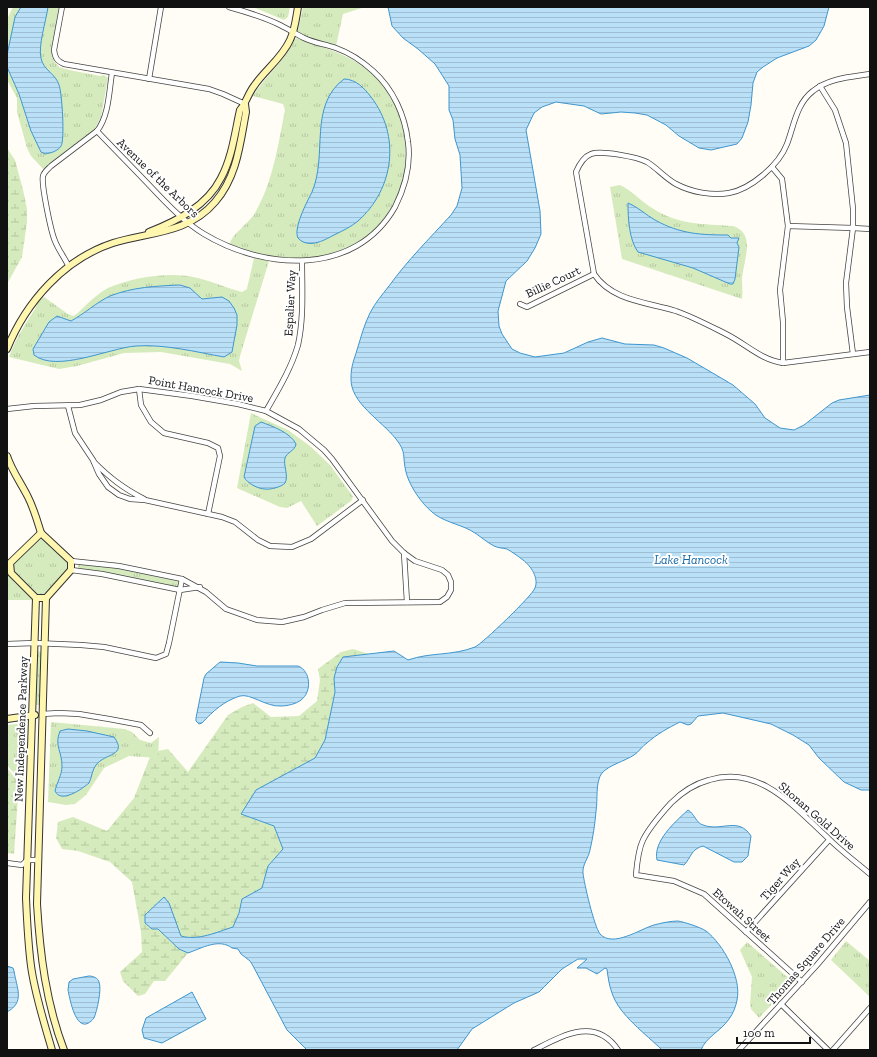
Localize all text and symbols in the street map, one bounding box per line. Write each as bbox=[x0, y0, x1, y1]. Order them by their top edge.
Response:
street label: Avenue of the Arbors bbox=[114, 135, 202, 221]
street label: Billie Court bbox=[523, 263, 583, 301]
street label: Espalier Way bbox=[281, 269, 299, 337]
street label: Point Hancock Drive bbox=[147, 373, 255, 405]
water label: Lake Hancock bbox=[654, 552, 728, 567]
street label: New Independence Parkway bbox=[11, 655, 31, 802]
street label: Shonan Gold Drive bbox=[776, 779, 858, 853]
street label: Tiger Way bbox=[757, 854, 803, 903]
street label: Etowah Street bbox=[710, 885, 774, 945]
street label: Thomas Square Drive bbox=[764, 914, 848, 1008]
scale bar bbox=[737, 1019, 810, 1045]
text: 100 m bbox=[743, 1026, 775, 1040]

